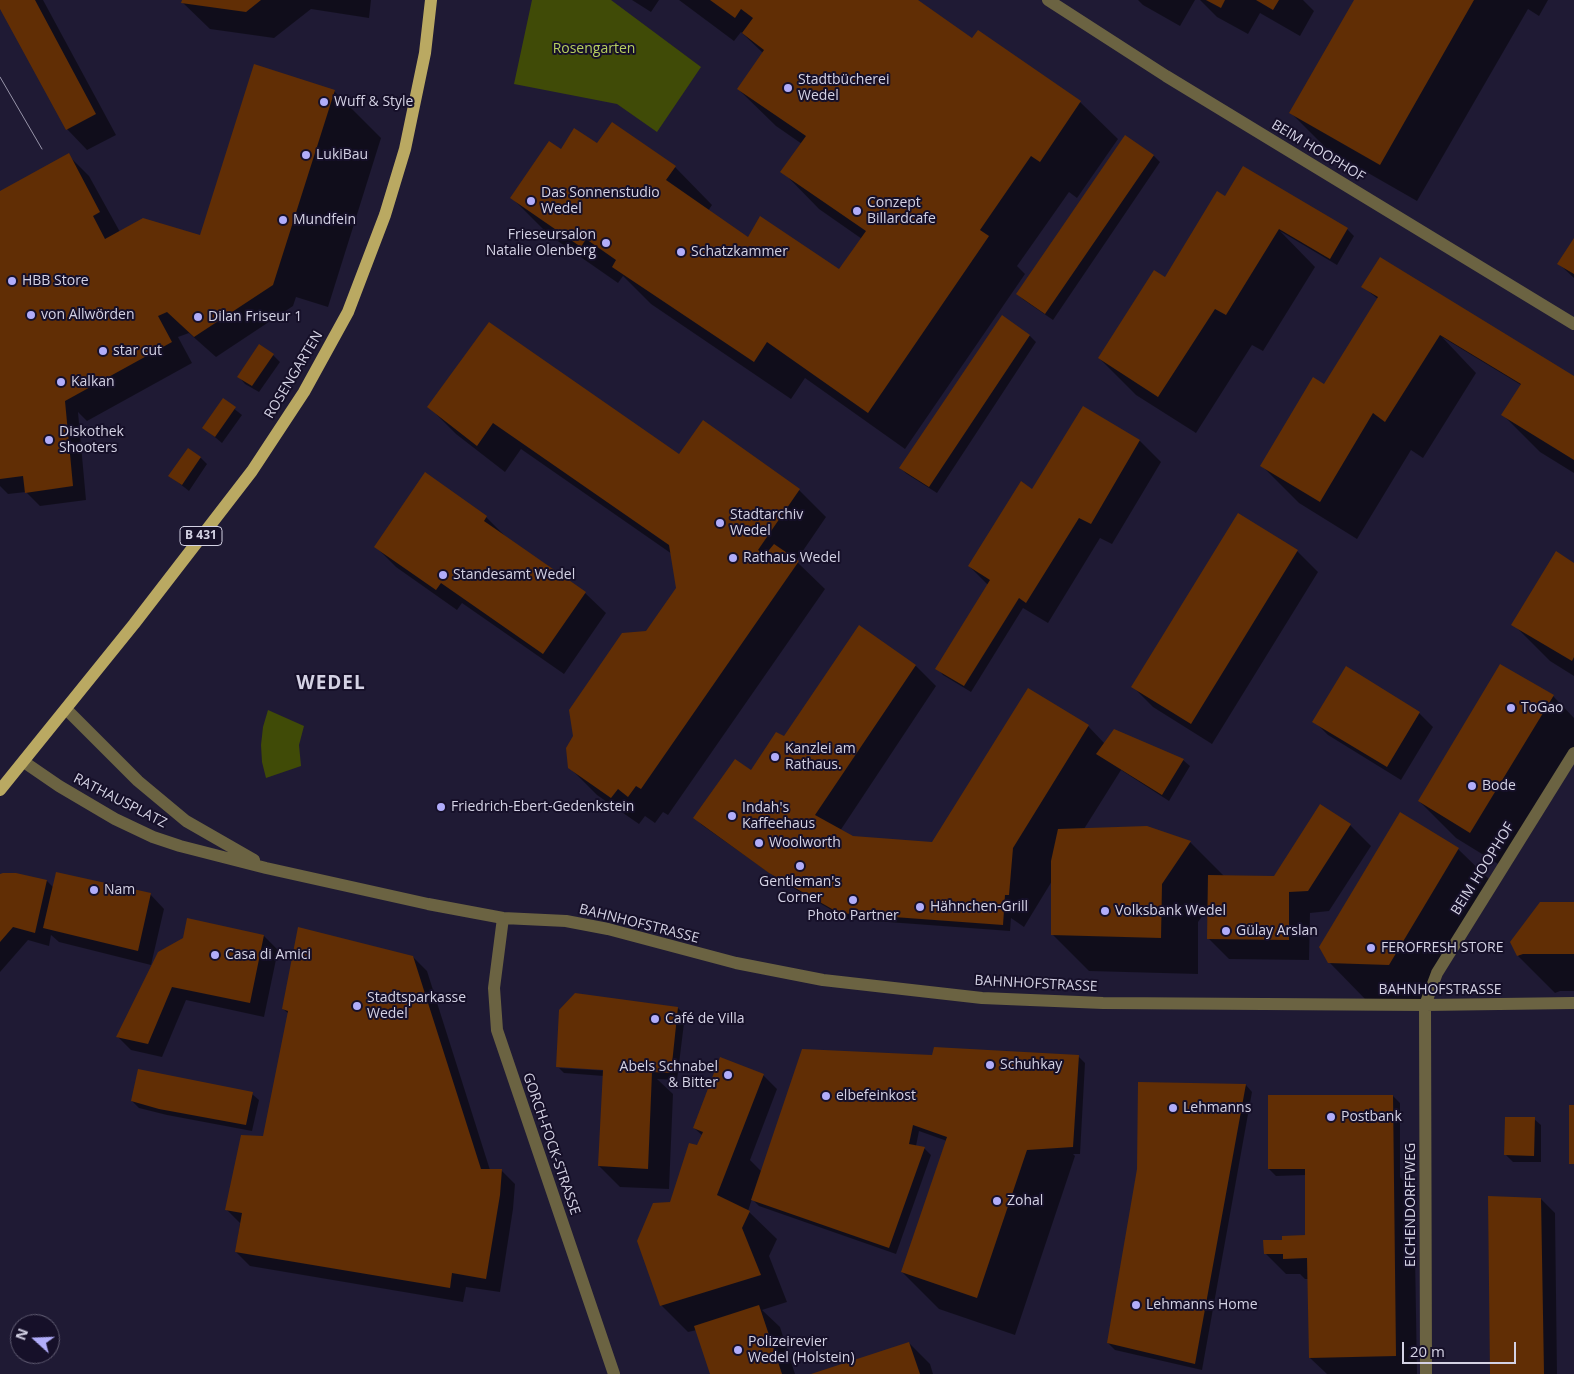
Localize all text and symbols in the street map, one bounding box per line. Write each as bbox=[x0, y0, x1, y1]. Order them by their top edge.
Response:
park label: Rosengarten bbox=[553, 41, 635, 57]
place label: Stadtbücherei Wedel bbox=[798, 72, 889, 104]
marker: Stadtbücherei Wedel bbox=[782, 82, 794, 94]
place label: Wuff & Style bbox=[334, 94, 413, 110]
marker: Wuff & Style bbox=[318, 96, 330, 108]
street label: BEIM HOOPHOF bbox=[1268, 117, 1368, 185]
place label: LukiBau bbox=[316, 147, 368, 163]
marker: LukiBau bbox=[300, 149, 312, 161]
place label: Das Sonnenstudio Wedel bbox=[541, 185, 660, 218]
marker: Das Sonnenstudio Wedel bbox=[525, 195, 537, 207]
place label: Conzept Billardcafe bbox=[867, 195, 936, 228]
marker: Conzept Billardcafe bbox=[851, 205, 863, 217]
place label: Mundfein bbox=[293, 212, 356, 228]
marker: Mundfein bbox=[277, 214, 289, 226]
place label: Frieseursalon Natalie Olenberg bbox=[486, 227, 596, 260]
marker: Frieseursalon Natalie Olenberg bbox=[600, 237, 612, 249]
place label: Schatzkammer bbox=[691, 244, 788, 260]
marker: Schatzkammer bbox=[675, 246, 687, 258]
place label: HBB Store bbox=[22, 273, 89, 289]
marker: HBB Store bbox=[6, 275, 18, 287]
place label: von Allwörden bbox=[41, 307, 135, 323]
marker: von Allwörden bbox=[25, 309, 37, 321]
place label: Dilan Friseur 1 bbox=[208, 309, 302, 325]
marker: Dilan Friseur 1 bbox=[192, 311, 204, 323]
street label: ROSENGARTEN bbox=[261, 328, 327, 422]
place label: star cut bbox=[113, 343, 162, 359]
marker: star cut bbox=[97, 345, 109, 357]
place label: Kalkan bbox=[71, 374, 115, 390]
marker: Kalkan bbox=[55, 376, 67, 388]
place label: Diskothek Shooters bbox=[59, 424, 124, 457]
marker: Diskothek Shooters bbox=[43, 434, 55, 446]
place label: Stadtarchiv Wedel bbox=[730, 507, 803, 540]
marker: Stadtarchiv Wedel bbox=[714, 517, 726, 529]
road number: B 431 bbox=[180, 526, 222, 546]
place label: Rathaus Wedel bbox=[743, 550, 840, 566]
marker: Rathaus Wedel bbox=[727, 552, 739, 564]
place label: Standesamt Wedel bbox=[453, 567, 575, 583]
marker: Standesamt Wedel bbox=[437, 569, 449, 581]
district label: WEDEL bbox=[296, 673, 366, 695]
place label: ToGao bbox=[1521, 700, 1564, 716]
marker: ToGao bbox=[1505, 702, 1517, 714]
place label: Kanzlei am Rathaus. bbox=[785, 741, 856, 774]
marker: Kanzlei am Rathaus. bbox=[769, 751, 781, 763]
street label: RATHAUSPLATZ bbox=[70, 770, 170, 832]
place label: Bode bbox=[1482, 778, 1516, 794]
marker: Bode bbox=[1466, 780, 1478, 792]
place label: Friedrich-Ebert-Gedenkstein bbox=[451, 799, 634, 815]
place label: Indah's Kaffeehaus bbox=[742, 800, 815, 832]
marker: Friedrich-Ebert-Gedenkstein bbox=[435, 801, 447, 813]
marker: Indah's Kaffeehaus bbox=[726, 810, 738, 822]
street label: BEIM HOOPHOF bbox=[1448, 820, 1518, 918]
place label: Woolworth bbox=[769, 835, 841, 851]
marker: Woolworth bbox=[753, 837, 765, 849]
marker: Gentleman's Corner bbox=[794, 860, 806, 872]
place label: Gentleman's Corner bbox=[759, 874, 841, 906]
place label: Nam bbox=[104, 882, 135, 898]
marker: Nam bbox=[88, 884, 100, 896]
marker: Photo Partner bbox=[847, 894, 859, 906]
place label: Hähnchen-Grill bbox=[930, 899, 1028, 915]
street label: BAHNHOFSTRASSE bbox=[577, 901, 701, 947]
marker: Hähnchen-Grill bbox=[914, 901, 926, 913]
place label: Volksbank Wedel bbox=[1115, 903, 1226, 919]
marker: Volksbank Wedel bbox=[1099, 905, 1111, 917]
place label: Photo Partner bbox=[807, 908, 899, 924]
place label: Gülay Arslan bbox=[1236, 923, 1318, 939]
marker: Gülay Arslan bbox=[1220, 925, 1232, 937]
place label: FEROFRESH STORE bbox=[1381, 940, 1504, 956]
marker: FEROFRESH STORE bbox=[1365, 942, 1377, 954]
place label: Casa di Amici bbox=[225, 947, 311, 963]
marker: Casa di Amici bbox=[209, 949, 221, 961]
street label: BAHNHOFSTRASSE bbox=[974, 972, 1098, 996]
street label: BAHNHOFSTRASSE bbox=[1378, 982, 1502, 998]
place label: Stadtsparkasse Wedel bbox=[367, 990, 466, 1022]
marker: Stadtsparkasse Wedel bbox=[351, 1000, 363, 1012]
place label: Café de Villa bbox=[665, 1011, 745, 1027]
marker: Café de Villa bbox=[649, 1013, 661, 1025]
place label: Schuhkay bbox=[1000, 1057, 1062, 1073]
place label: Abels Schnabel & Bitter bbox=[620, 1059, 718, 1092]
marker: Schuhkay bbox=[984, 1059, 996, 1071]
marker: Abels Schnabel & Bitter bbox=[722, 1069, 734, 1081]
street label: GORCH-FOCK-STRASSE bbox=[519, 1071, 583, 1217]
place label: elbefeinkost bbox=[836, 1088, 916, 1104]
marker: elbefeinkost bbox=[820, 1090, 832, 1102]
place label: Lehmanns bbox=[1183, 1100, 1251, 1116]
marker: Lehmanns bbox=[1167, 1102, 1179, 1114]
place label: Postbank bbox=[1341, 1109, 1402, 1125]
marker: Postbank bbox=[1325, 1111, 1337, 1123]
street label: EICHENDORFFWEG bbox=[1403, 1143, 1419, 1267]
place label: Zohal bbox=[1007, 1193, 1043, 1209]
marker: Zohal bbox=[991, 1195, 1003, 1207]
place label: Lehmanns Home bbox=[1146, 1297, 1258, 1313]
marker: Lehmanns Home bbox=[1130, 1299, 1142, 1311]
north arrow bbox=[10, 1314, 60, 1364]
text: N bbox=[10, 1325, 32, 1343]
scale bar bbox=[1404, 1332, 1518, 1364]
place label: Polizeirevier Wedel (Holstein) bbox=[748, 1334, 855, 1366]
text: 20 m bbox=[1410, 1341, 1445, 1361]
marker: Polizeirevier Wedel (Holstein) bbox=[732, 1344, 744, 1356]

